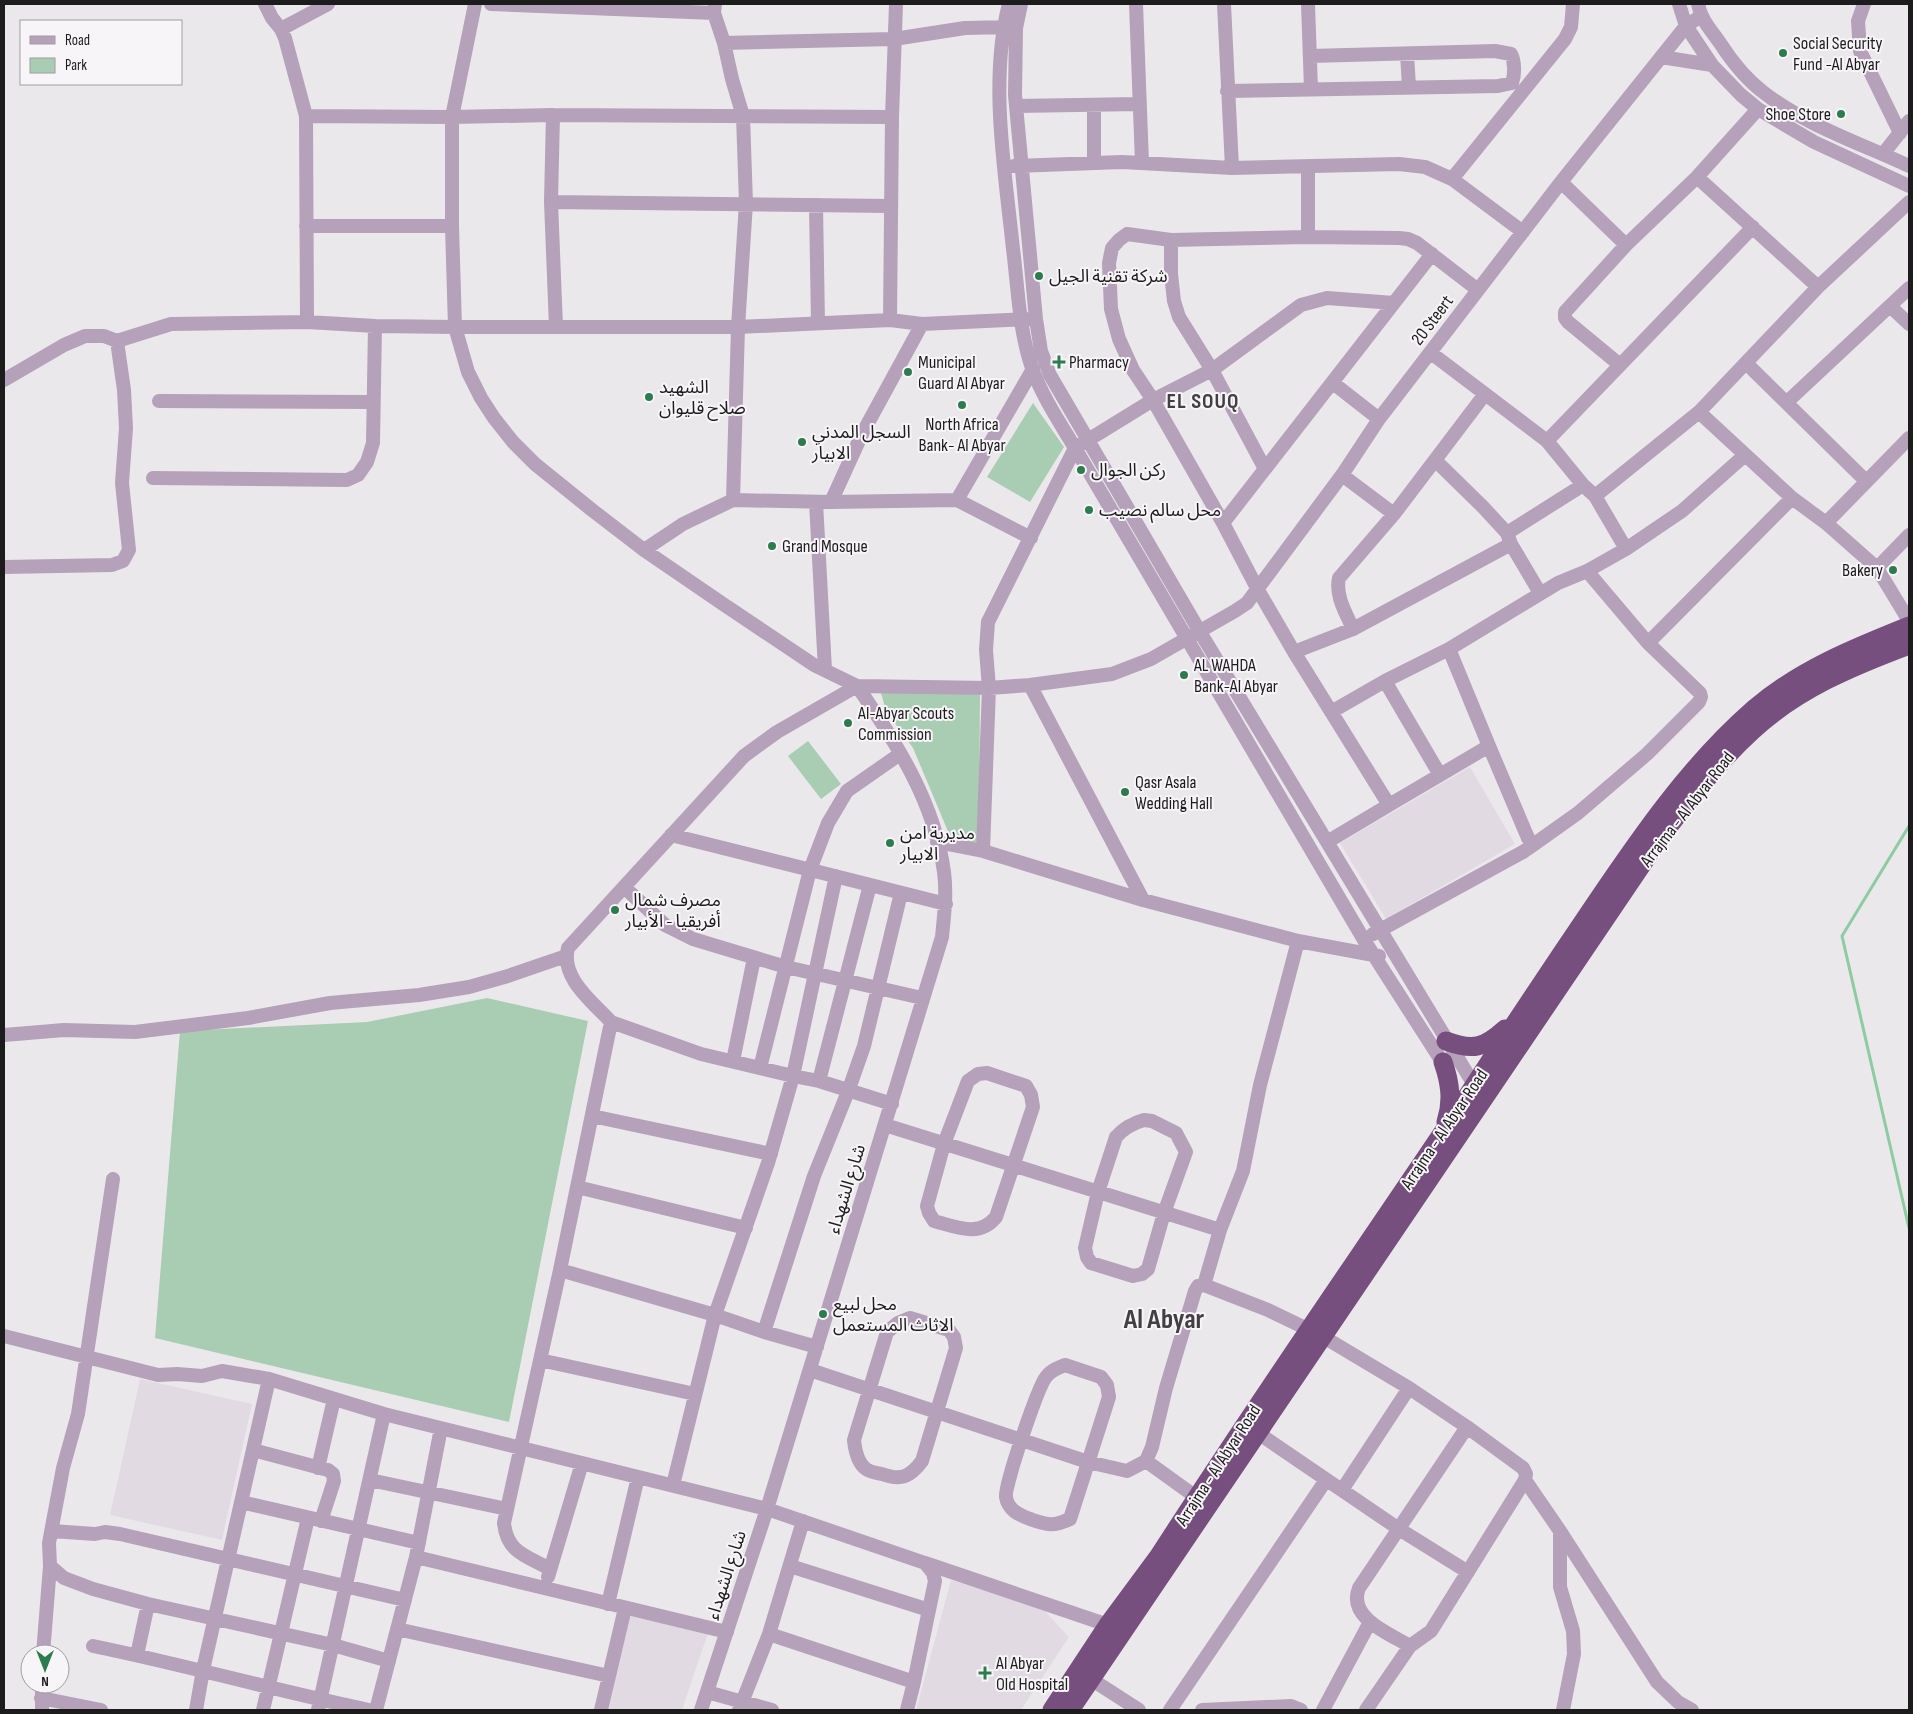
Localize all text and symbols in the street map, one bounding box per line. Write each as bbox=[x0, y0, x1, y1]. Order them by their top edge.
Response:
legend bbox=[20, 20, 182, 85]
text: Road bbox=[65, 31, 90, 50]
place label: Social Security Fund -Al Abyar bbox=[1793, 33, 1883, 75]
marker: Social Security Fund -Al Abyar bbox=[1777, 47, 1789, 59]
text: Park bbox=[65, 56, 87, 75]
place label: Shoe Store bbox=[1765, 104, 1831, 125]
marker: Shoe Store bbox=[1835, 108, 1847, 120]
place label: شركة تقنية الجيل bbox=[1049, 266, 1168, 287]
marker: شركة تقنية الجيل bbox=[1033, 270, 1045, 282]
street label: 20 Steert bbox=[1407, 291, 1458, 349]
place label: Municipal Guard Al Abyar bbox=[918, 352, 1005, 394]
place label: Pharmacy bbox=[1069, 352, 1129, 373]
marker: Pharmacy bbox=[1053, 356, 1065, 368]
marker: Municipal Guard Al Abyar bbox=[902, 366, 914, 378]
place label: الشهيد صلاح قليوان bbox=[659, 377, 746, 421]
district label: EL SOUQ bbox=[1167, 388, 1239, 415]
marker: الشهيد صلاح قليوان bbox=[643, 391, 655, 403]
marker: North Africa Bank- Al Abyar bbox=[956, 399, 968, 411]
place label: North Africa Bank- Al Abyar bbox=[918, 414, 1006, 456]
place label: السجل المدني الابيار bbox=[811, 422, 911, 464]
marker: السجل المدني الابيار bbox=[796, 436, 808, 448]
place label: ركن الجوال bbox=[1091, 460, 1166, 481]
marker: ركن الجوال bbox=[1075, 464, 1087, 476]
place label: محل سالم نصيب bbox=[1099, 500, 1221, 523]
marker: محل سالم نصيب bbox=[1083, 504, 1095, 516]
place label: Grand Mosque bbox=[782, 536, 868, 557]
marker: Grand Mosque bbox=[766, 540, 778, 552]
place label: Bakery bbox=[1842, 560, 1883, 581]
marker: Bakery bbox=[1887, 564, 1899, 576]
place label: AL WAHDA Bank-Al Abyar bbox=[1193, 655, 1278, 697]
marker: AL WAHDA Bank-Al Abyar bbox=[1178, 669, 1190, 681]
place label: Al-Abyar Scouts Commission bbox=[857, 703, 954, 745]
marker: Al-Abyar Scouts Commission bbox=[842, 717, 854, 729]
street label: Arrajma - Al Abyar Road bbox=[1635, 748, 1739, 872]
place label: Qasr Asala Wedding Hall bbox=[1135, 772, 1213, 814]
marker: Qasr Asala Wedding Hall bbox=[1119, 786, 1131, 798]
place label: مديرية امن الابيار bbox=[899, 823, 975, 865]
marker: مديرية امن الابيار bbox=[884, 837, 896, 849]
place label: مصرف شمال أفريقيا - الأبيار bbox=[624, 890, 721, 932]
marker: مصرف شمال أفريقيا - الأبيار bbox=[609, 904, 621, 916]
street label: Arrajma - Al Abyar Road bbox=[1396, 1065, 1492, 1194]
street label: شارع الشهداء bbox=[823, 1142, 873, 1237]
place label: محل لبيع الاثاث المستعمل bbox=[833, 1294, 953, 1336]
district label: Al Abyar bbox=[1123, 1303, 1205, 1336]
marker: محل لبيع الاثاث المستعمل bbox=[817, 1308, 829, 1320]
street label: Arrajma - Al Abyar Road bbox=[1171, 1401, 1265, 1531]
street label: شارع الشهداء bbox=[702, 1528, 754, 1623]
north arrow bbox=[20, 1644, 70, 1694]
place label: Al Abyar Old Hospital bbox=[995, 1653, 1068, 1695]
marker: Al Abyar Old Hospital bbox=[978, 1666, 992, 1680]
text: N bbox=[41, 1673, 49, 1690]

